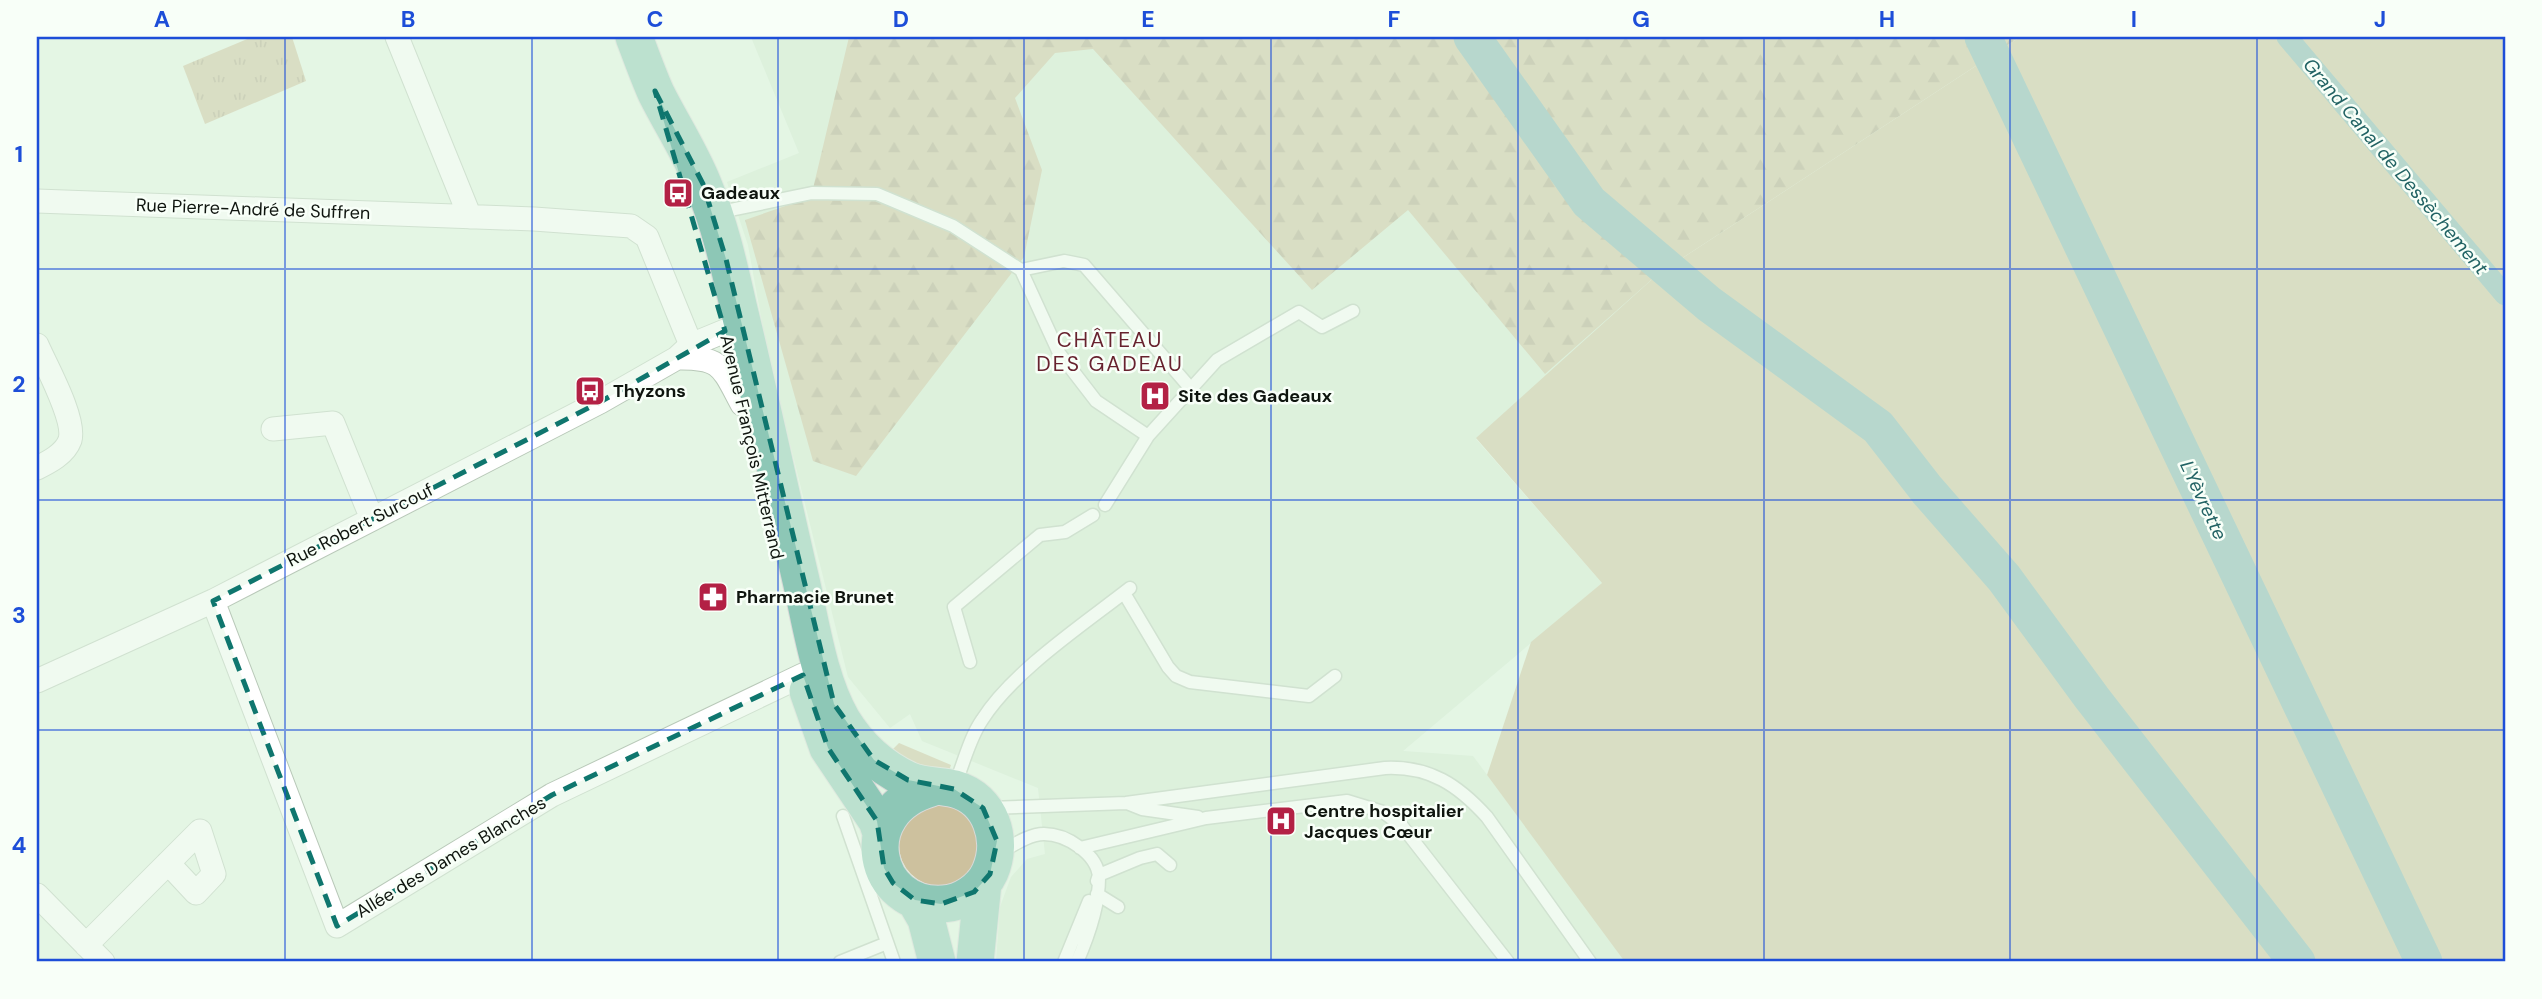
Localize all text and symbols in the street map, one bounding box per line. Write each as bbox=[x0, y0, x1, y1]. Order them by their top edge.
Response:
text: A bbox=[154, 4, 170, 34]
text: B bbox=[401, 4, 415, 34]
text: C bbox=[647, 4, 663, 34]
text: D bbox=[893, 4, 909, 34]
text: E bbox=[1141, 4, 1155, 34]
text: F bbox=[1388, 4, 1401, 34]
text: G bbox=[1632, 4, 1650, 34]
text: H bbox=[1879, 4, 1895, 34]
text: I bbox=[2131, 4, 2137, 34]
text: J bbox=[2374, 4, 2386, 34]
water label: Grand Canal de Dessèchement bbox=[2298, 53, 2494, 280]
text: 1 bbox=[15, 139, 23, 169]
bus stop icon: Gadeaux bbox=[661, 176, 695, 210]
place label: Gadeaux bbox=[701, 181, 780, 205]
street label: Rue Pierre-André de Suffren bbox=[135, 193, 371, 225]
district label: CHÂTEAU DES GADEAU bbox=[1036, 326, 1184, 378]
street label: Avenue François Mitterrand bbox=[714, 332, 790, 562]
text: 2 bbox=[12, 369, 26, 399]
bus stop icon: Thyzons bbox=[573, 374, 607, 408]
place label: Thyzons bbox=[613, 379, 686, 403]
hospital icon: Site des Gadeaux bbox=[1138, 379, 1172, 413]
place label: Site des Gadeaux bbox=[1178, 384, 1332, 408]
water label: L'Yèvrette bbox=[2174, 457, 2233, 544]
street label: Rue Robert Surcouf bbox=[283, 478, 437, 572]
pharmacy icon: Pharmacie Brunet bbox=[696, 580, 730, 614]
place label: Pharmacie Brunet bbox=[736, 585, 894, 609]
text: 3 bbox=[12, 600, 26, 630]
street label: Allée des Dames Blanches bbox=[352, 791, 550, 923]
place label: Centre hospitalier Jacques Cœur bbox=[1304, 799, 1464, 844]
hospital icon: Centre hospitalier Jacques Cœur bbox=[1264, 804, 1298, 838]
text: 4 bbox=[12, 830, 27, 860]

